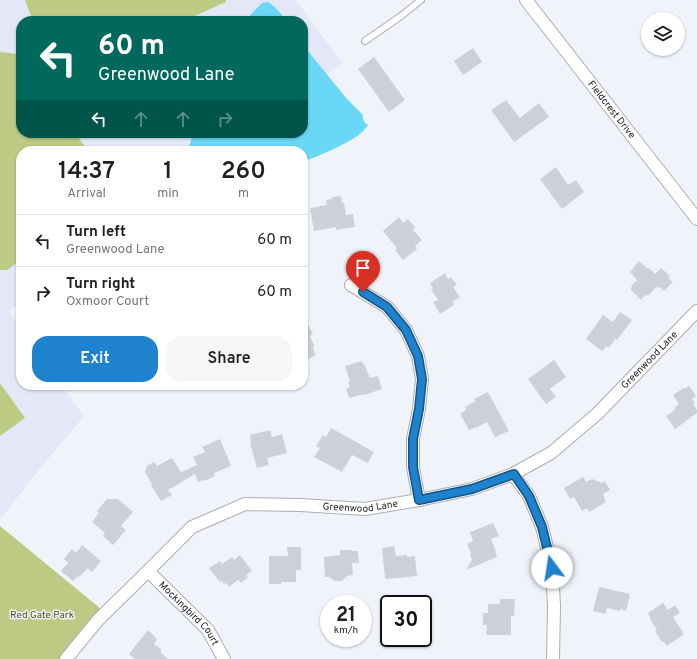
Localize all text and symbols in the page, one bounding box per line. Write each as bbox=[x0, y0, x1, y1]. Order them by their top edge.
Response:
map controls bbox=[641, 12, 685, 56]
button: layers bbox=[641, 12, 685, 56]
text: 60 m bbox=[98, 29, 165, 65]
icon: left bbox=[32, 32, 84, 84]
text: Greenwood Lane bbox=[98, 64, 234, 87]
street label: Fieldcrest Drive bbox=[585, 78, 638, 141]
icon: left bbox=[88, 108, 110, 130]
icon: ahead bbox=[130, 108, 152, 130]
icon: ahead bbox=[172, 108, 194, 130]
icon: right bbox=[214, 108, 236, 130]
text: 14:37 bbox=[58, 157, 115, 187]
text: 1 bbox=[163, 157, 173, 187]
text: 260 bbox=[221, 157, 266, 187]
text: Arrival bbox=[67, 186, 106, 202]
text: min bbox=[157, 186, 179, 202]
text: m bbox=[238, 186, 249, 202]
text: Turn left bbox=[66, 223, 126, 242]
icon: left bbox=[32, 230, 54, 252]
text: 60 m bbox=[257, 231, 292, 250]
text: Greenwood Lane bbox=[66, 242, 164, 258]
pin bbox=[346, 251, 380, 292]
icon: arrive bbox=[352, 257, 374, 279]
text: Turn right bbox=[66, 275, 135, 294]
icon: right bbox=[32, 282, 54, 304]
text: 60 m bbox=[257, 283, 292, 302]
text: Oxmoor Court bbox=[66, 294, 149, 310]
street label: Greenwood Lane bbox=[618, 328, 680, 392]
button: Exit bbox=[32, 336, 158, 382]
button: Share bbox=[166, 336, 292, 382]
street label: Greenwood Lane bbox=[322, 497, 399, 516]
position arrow bbox=[531, 547, 573, 589]
street label: Mockingbird Court bbox=[156, 578, 222, 648]
speed limit sign: 30 bbox=[380, 595, 432, 647]
text: 21 bbox=[336, 603, 356, 629]
park label: Red Gate Park bbox=[10, 609, 74, 622]
text: km/h bbox=[334, 624, 358, 637]

